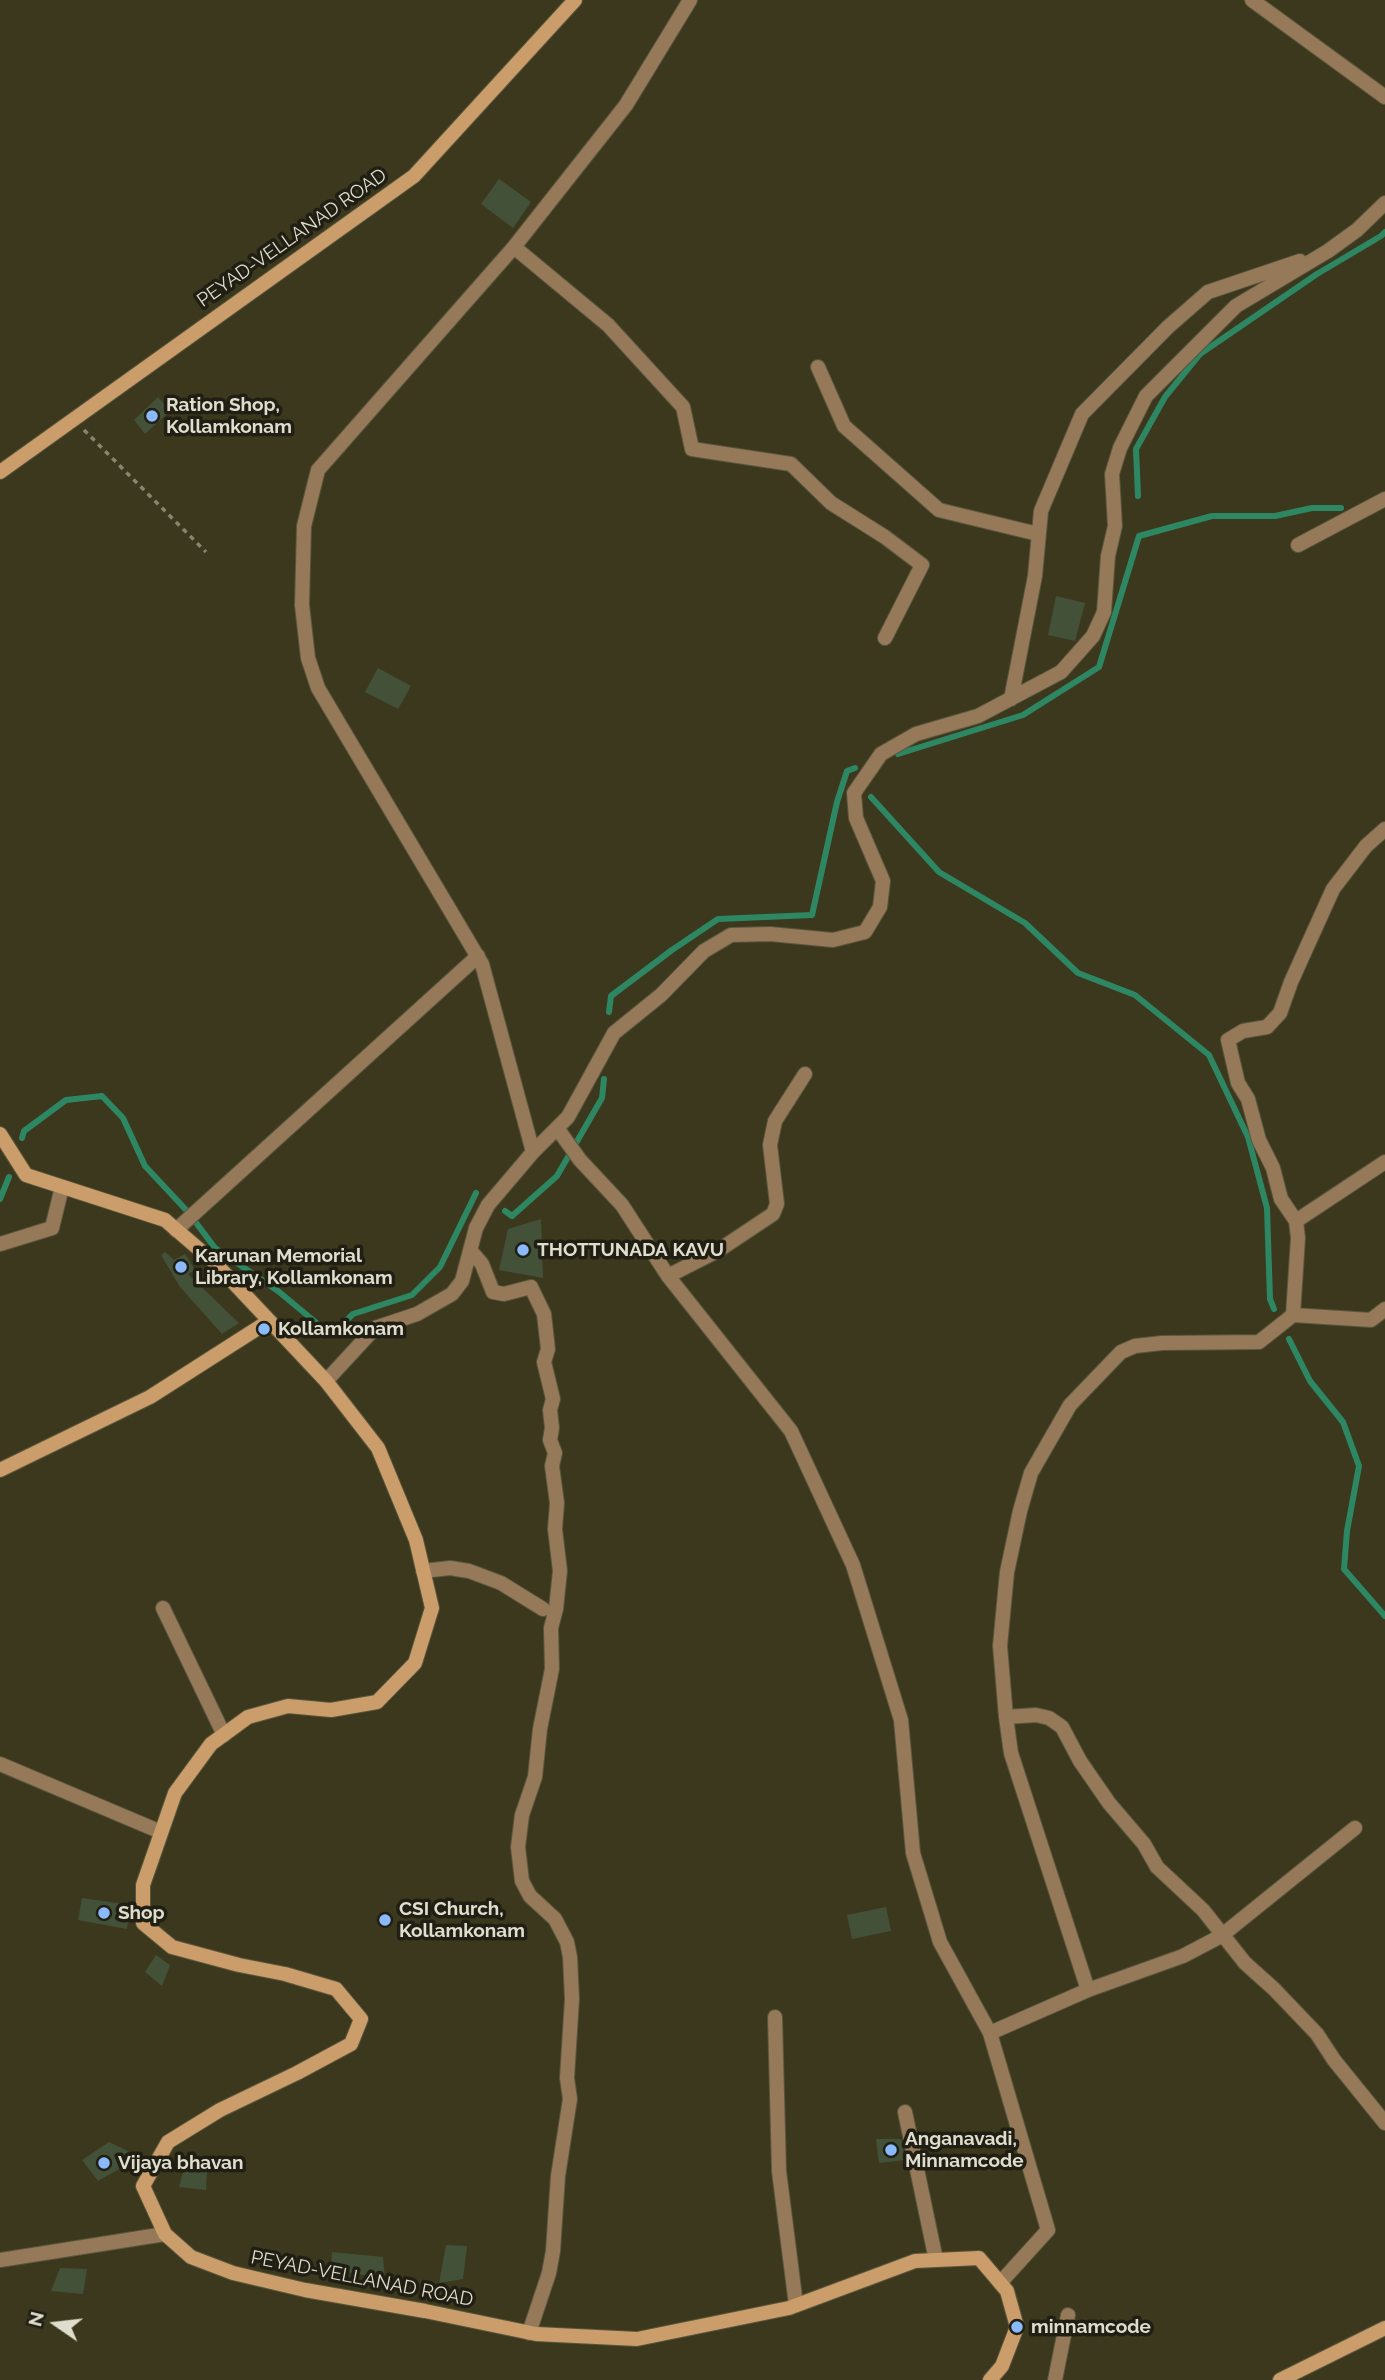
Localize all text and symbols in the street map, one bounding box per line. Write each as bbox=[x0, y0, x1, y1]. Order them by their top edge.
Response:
street label: PEYAD-VELLANAD ROAD bbox=[193, 164, 391, 312]
place label: Ration Shop, Kollamkonam bbox=[166, 394, 292, 438]
marker: Ration Shop, Kollamkonam bbox=[144, 408, 160, 424]
place label: THOTTUNADA KAVU bbox=[537, 1239, 724, 1261]
marker: THOTTUNADA KAVU bbox=[515, 1242, 531, 1258]
place label: Karunan Memorial Library, Kollamkonam bbox=[195, 1245, 393, 1289]
marker: Karunan Memorial Library, Kollamkonam bbox=[173, 1259, 189, 1275]
place label: Kollamkonam bbox=[278, 1318, 404, 1340]
marker: Kollamkonam bbox=[256, 1321, 272, 1337]
place label: CSI Church, Kollamkonam bbox=[399, 1898, 525, 1942]
place label: Shop bbox=[118, 1902, 165, 1924]
marker: Shop bbox=[96, 1905, 112, 1921]
marker: CSI Church, Kollamkonam bbox=[377, 1912, 393, 1928]
place label: Anganavadi, Minnamcode bbox=[905, 2128, 1024, 2172]
marker: Anganavadi, Minnamcode bbox=[883, 2142, 899, 2158]
place label: Vijaya bhavan bbox=[118, 2152, 243, 2174]
marker: Vijaya bhavan bbox=[96, 2155, 112, 2171]
street label: PEYAD-VELLANAD ROAD bbox=[249, 2246, 475, 2312]
north arrow bbox=[21, 2289, 91, 2359]
text: N bbox=[23, 2309, 48, 2329]
place label: minnamcode bbox=[1031, 2316, 1151, 2338]
marker: minnamcode bbox=[1009, 2319, 1025, 2335]

